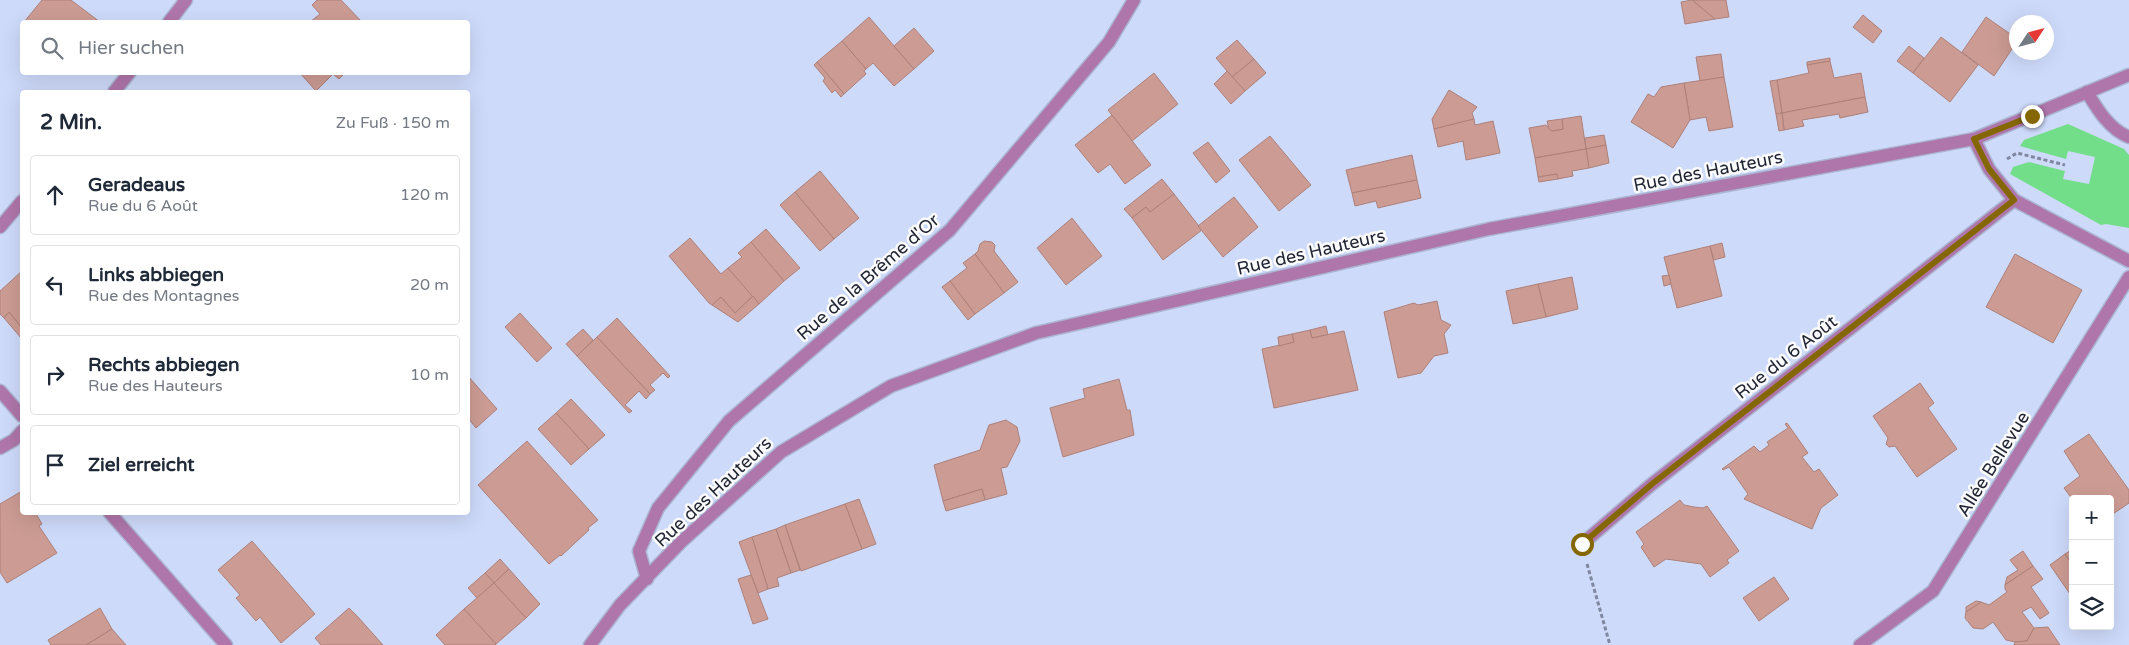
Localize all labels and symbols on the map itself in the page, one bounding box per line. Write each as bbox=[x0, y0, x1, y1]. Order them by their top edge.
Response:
north arrow bbox=[2009, 15, 2054, 60]
route end bbox=[2021, 105, 2044, 128]
street label: Rue des Hauteurs bbox=[1632, 146, 1784, 196]
street label: Rue de la Brême d'Or bbox=[792, 209, 944, 345]
street label: Rue des Hauteurs bbox=[1235, 224, 1387, 280]
street label: Rue du 6 Août bbox=[1731, 310, 1842, 404]
street label: Allée Bellevue bbox=[1952, 407, 2034, 521]
street label: Rue des Hauteurs bbox=[650, 432, 776, 552]
route start bbox=[1571, 533, 1594, 556]

